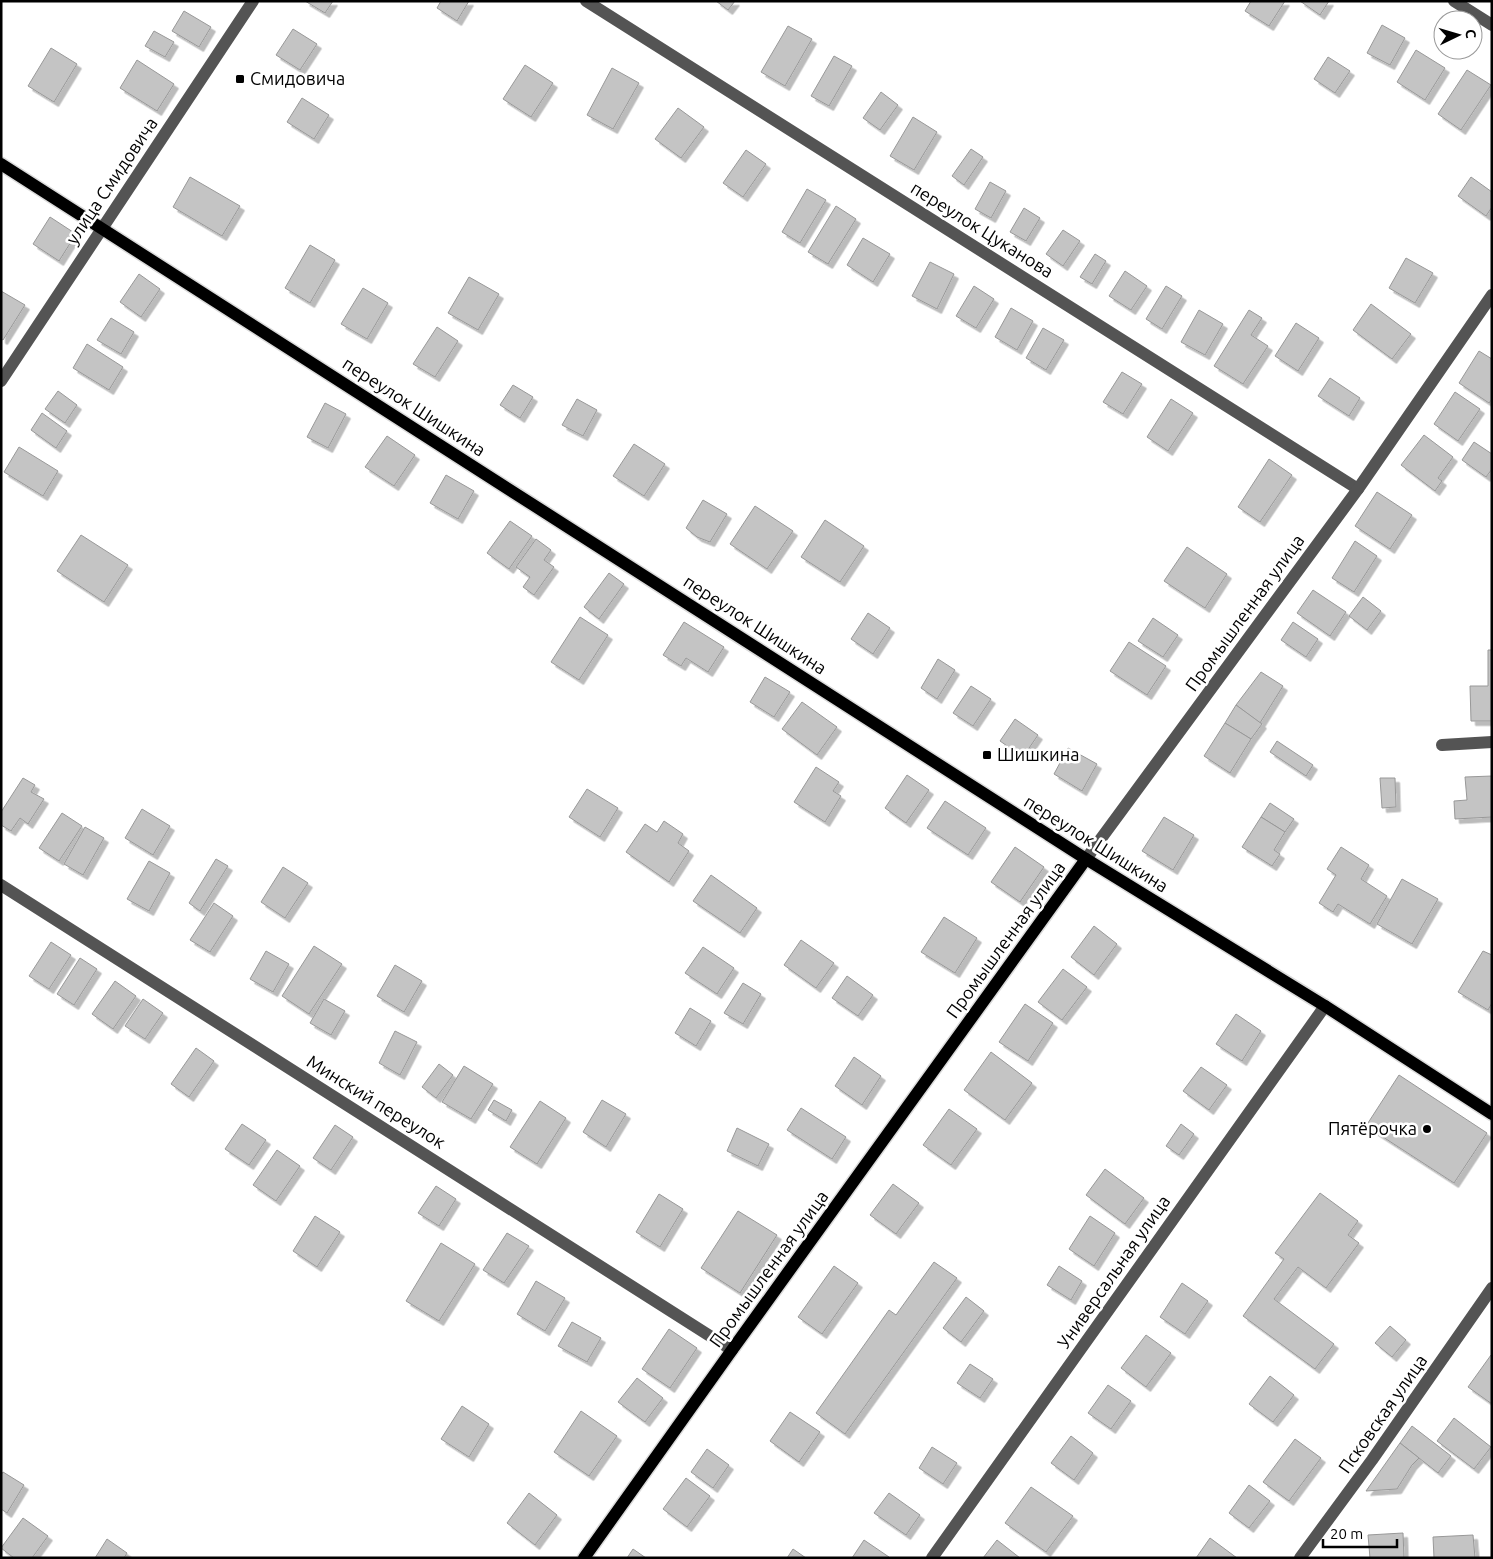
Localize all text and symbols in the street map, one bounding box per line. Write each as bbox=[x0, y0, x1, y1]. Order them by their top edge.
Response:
north arrow bbox=[1433, 10, 1483, 60]
text: С bbox=[1463, 29, 1479, 39]
place label: Смидовича bbox=[250, 68, 345, 88]
marker: Смидовича bbox=[234, 73, 246, 85]
street label: улица Смидовича bbox=[61, 113, 161, 248]
street label: переулок Цуканова bbox=[908, 177, 1057, 281]
street label: переулок Шишкина bbox=[339, 353, 490, 460]
street label: Промышленная улица bbox=[1181, 530, 1308, 694]
street label: переулок Шишкина bbox=[680, 571, 831, 678]
place label: Шишкина bbox=[997, 744, 1079, 764]
marker: Шишкина bbox=[981, 749, 993, 761]
street label: переулок Шишкина bbox=[1021, 791, 1172, 896]
street label: Промышленная улица bbox=[942, 857, 1069, 1021]
street label: Минский переулок bbox=[304, 1050, 449, 1152]
place label: Пятёрочка bbox=[1328, 1118, 1417, 1138]
marker: Пятёрочка bbox=[1421, 1123, 1433, 1135]
street label: Промышленная улица bbox=[705, 1186, 832, 1350]
street label: Универсальная улица bbox=[1053, 1191, 1174, 1352]
street label: Псковская улица bbox=[1334, 1350, 1431, 1477]
scale bar bbox=[1323, 1516, 1397, 1548]
text: 20 m bbox=[1330, 1525, 1363, 1542]

